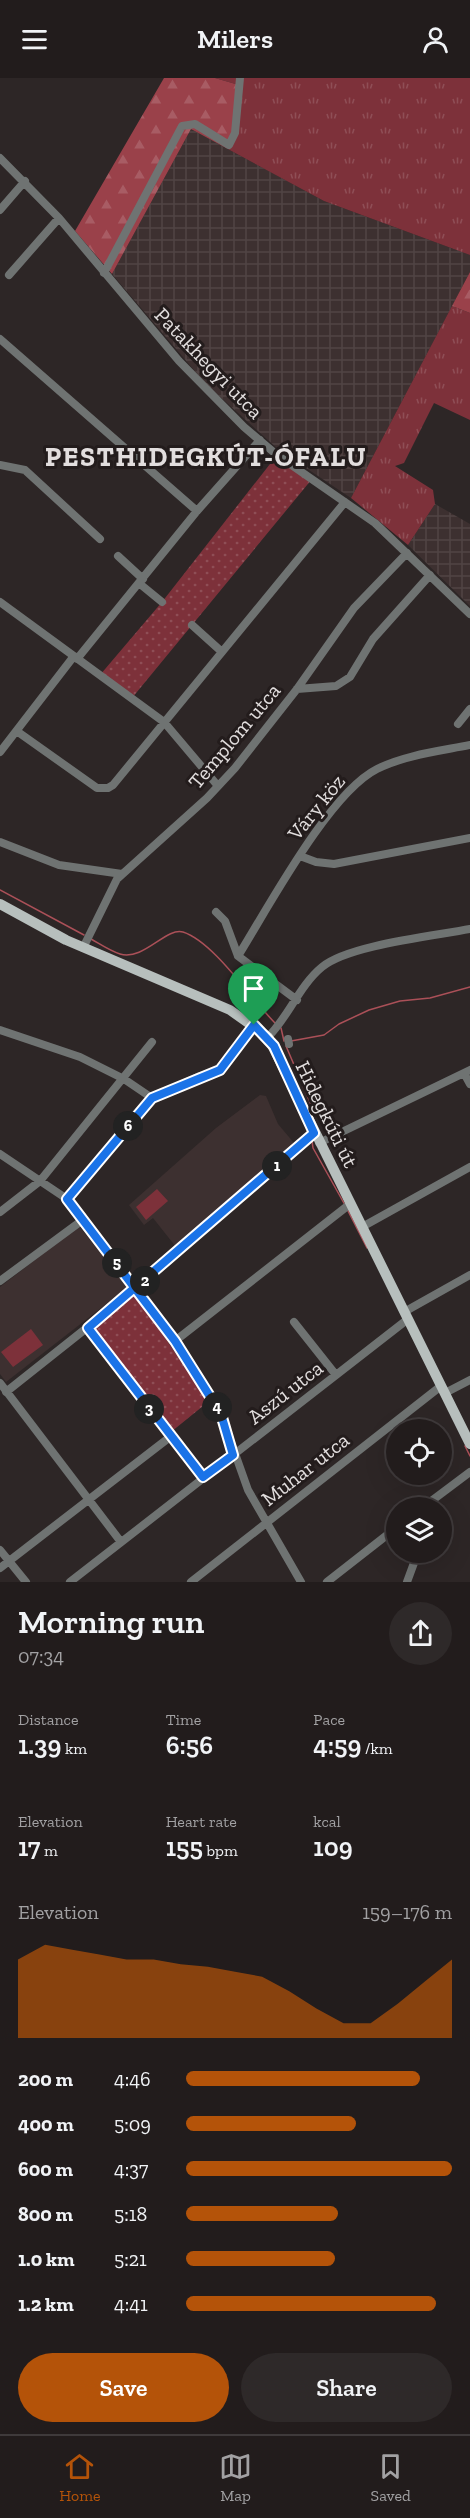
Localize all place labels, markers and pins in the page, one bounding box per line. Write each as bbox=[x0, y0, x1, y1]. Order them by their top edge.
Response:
pin bbox=[228, 963, 279, 1025]
pin: 6 bbox=[113, 1111, 143, 1141]
pin: 1 bbox=[262, 1151, 292, 1181]
pin: 5 bbox=[102, 1248, 132, 1278]
pin: 2 bbox=[130, 1266, 160, 1296]
pin: 4 bbox=[202, 1392, 232, 1422]
pin: 3 bbox=[134, 1394, 164, 1424]

